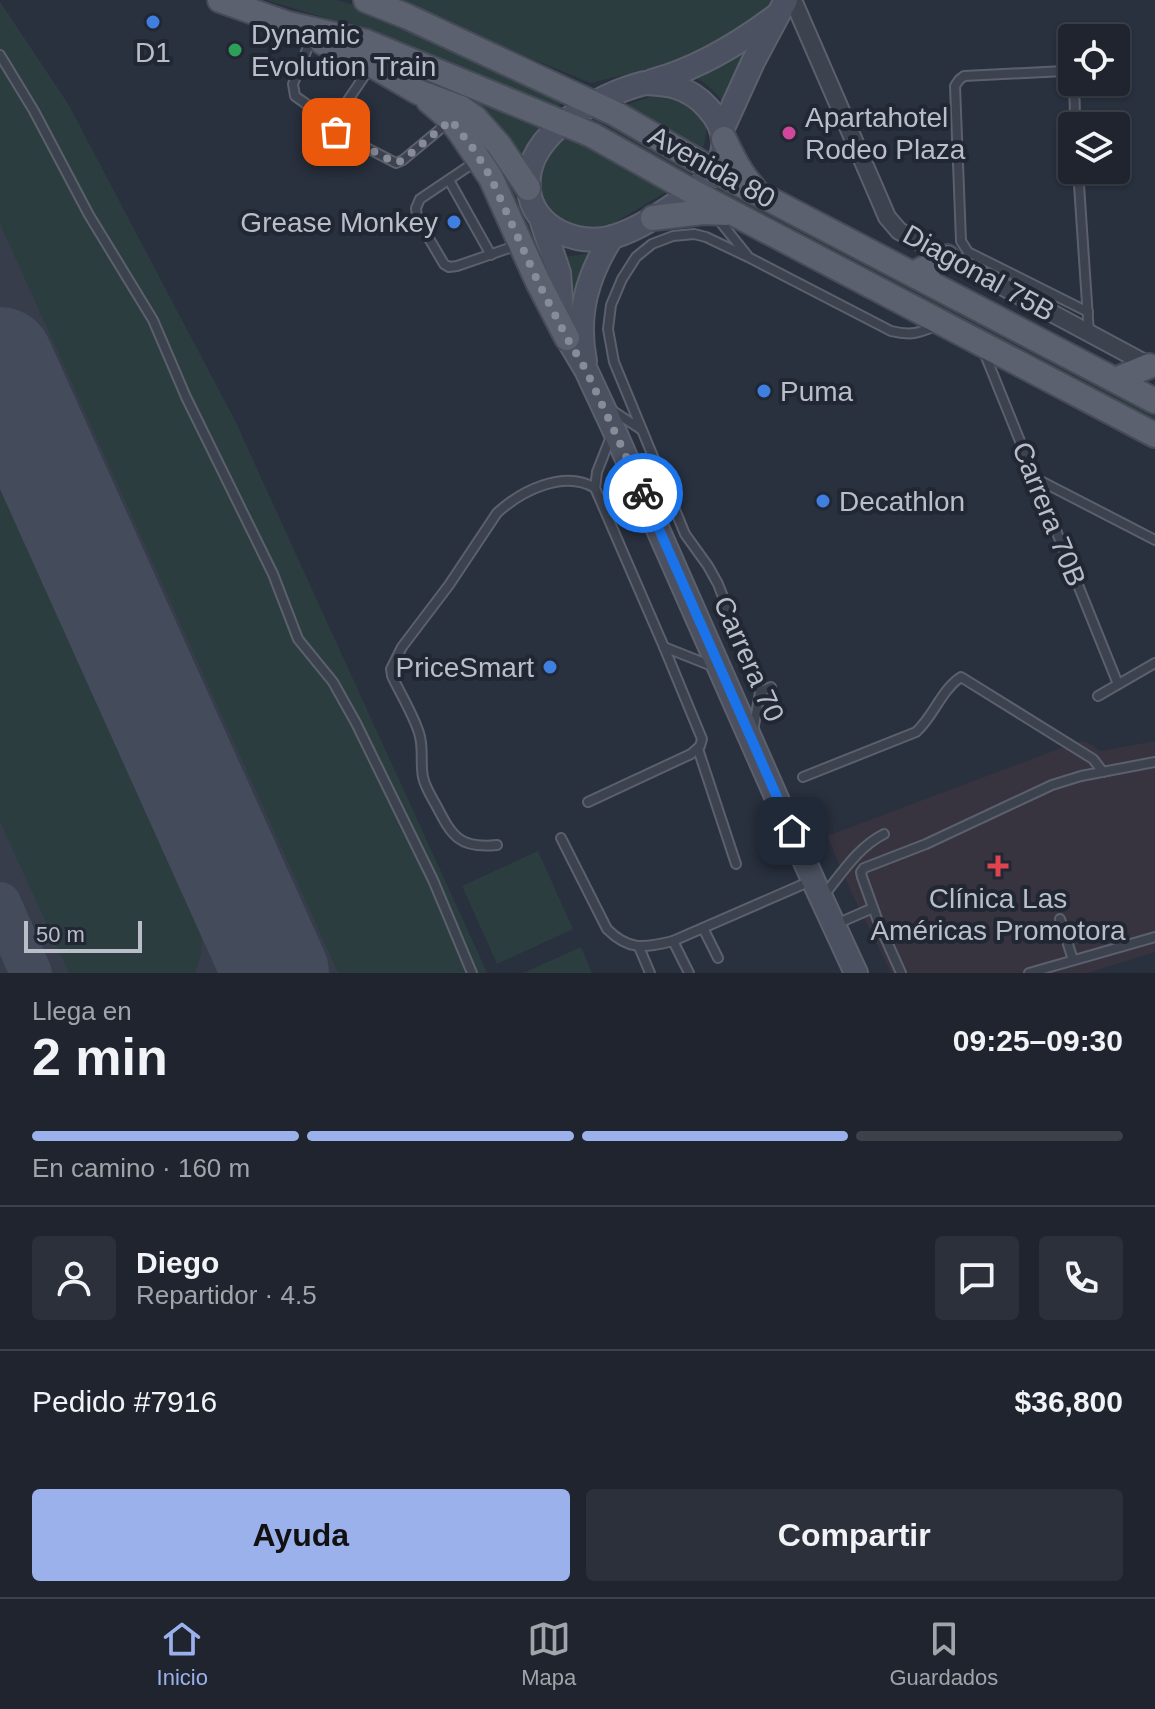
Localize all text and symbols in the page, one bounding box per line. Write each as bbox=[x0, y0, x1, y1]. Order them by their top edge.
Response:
marker: D1 bbox=[144, 13, 162, 31]
place label: Dynamic Evolution Train bbox=[251, 19, 436, 82]
map controls bbox=[1058, 24, 1130, 184]
button: locate bbox=[1058, 24, 1130, 96]
place label: D1 bbox=[135, 37, 171, 68]
marker: Dynamic Evolution Train bbox=[226, 41, 244, 59]
pin bbox=[302, 98, 370, 166]
place label: Apartahotel Rodeo Plaza bbox=[805, 102, 966, 165]
icon: bag bbox=[314, 110, 358, 154]
button: layers bbox=[1058, 112, 1130, 184]
street label: Avenida 80 bbox=[643, 120, 781, 214]
marker: Apartahotel Rodeo Plaza bbox=[780, 124, 798, 142]
place label: Grease Monkey bbox=[240, 207, 438, 238]
marker: Grease Monkey bbox=[445, 213, 463, 231]
street label: Diagonal 75B bbox=[898, 219, 1060, 327]
place label: Puma bbox=[780, 376, 854, 407]
marker: Puma bbox=[755, 382, 773, 400]
street label: Carrera 70B bbox=[1006, 437, 1092, 591]
courier bbox=[603, 453, 683, 533]
icon: bike bbox=[621, 471, 665, 515]
place label: Decathlon bbox=[839, 486, 965, 517]
marker: Decathlon bbox=[814, 492, 832, 510]
street label: Carrera 70 bbox=[708, 592, 790, 726]
place label: PriceSmart bbox=[396, 652, 534, 683]
marker: PriceSmart bbox=[541, 658, 559, 676]
pin bbox=[758, 797, 826, 865]
icon: home bbox=[770, 809, 814, 853]
marker: Clínica Las Américas Promotora bbox=[987, 855, 1009, 877]
place label: Clínica Las Américas Promotora bbox=[870, 883, 1126, 946]
scale bar bbox=[24, 917, 142, 953]
text: 50 m bbox=[36, 922, 85, 947]
text: Llega en bbox=[32, 996, 132, 1026]
text: 09:25–09:30 bbox=[953, 1024, 1123, 1057]
text: 2 min bbox=[32, 1028, 168, 1086]
text: En camino · 160 m bbox=[32, 1153, 250, 1183]
button: person bbox=[32, 1236, 116, 1320]
button: chat bbox=[935, 1236, 1019, 1320]
button: phone bbox=[1039, 1236, 1123, 1320]
text: Diego bbox=[136, 1246, 219, 1279]
text: Repartidor · 4.5 bbox=[136, 1280, 317, 1310]
text: Pedido #7916 bbox=[32, 1385, 217, 1418]
text: $36,800 bbox=[1015, 1385, 1123, 1418]
button: Ayuda bbox=[32, 1489, 570, 1581]
button: Compartir bbox=[586, 1489, 1123, 1581]
tab: Inicio bbox=[157, 1617, 208, 1691]
tab: Mapa bbox=[521, 1617, 576, 1691]
tab: Guardados bbox=[889, 1617, 998, 1691]

